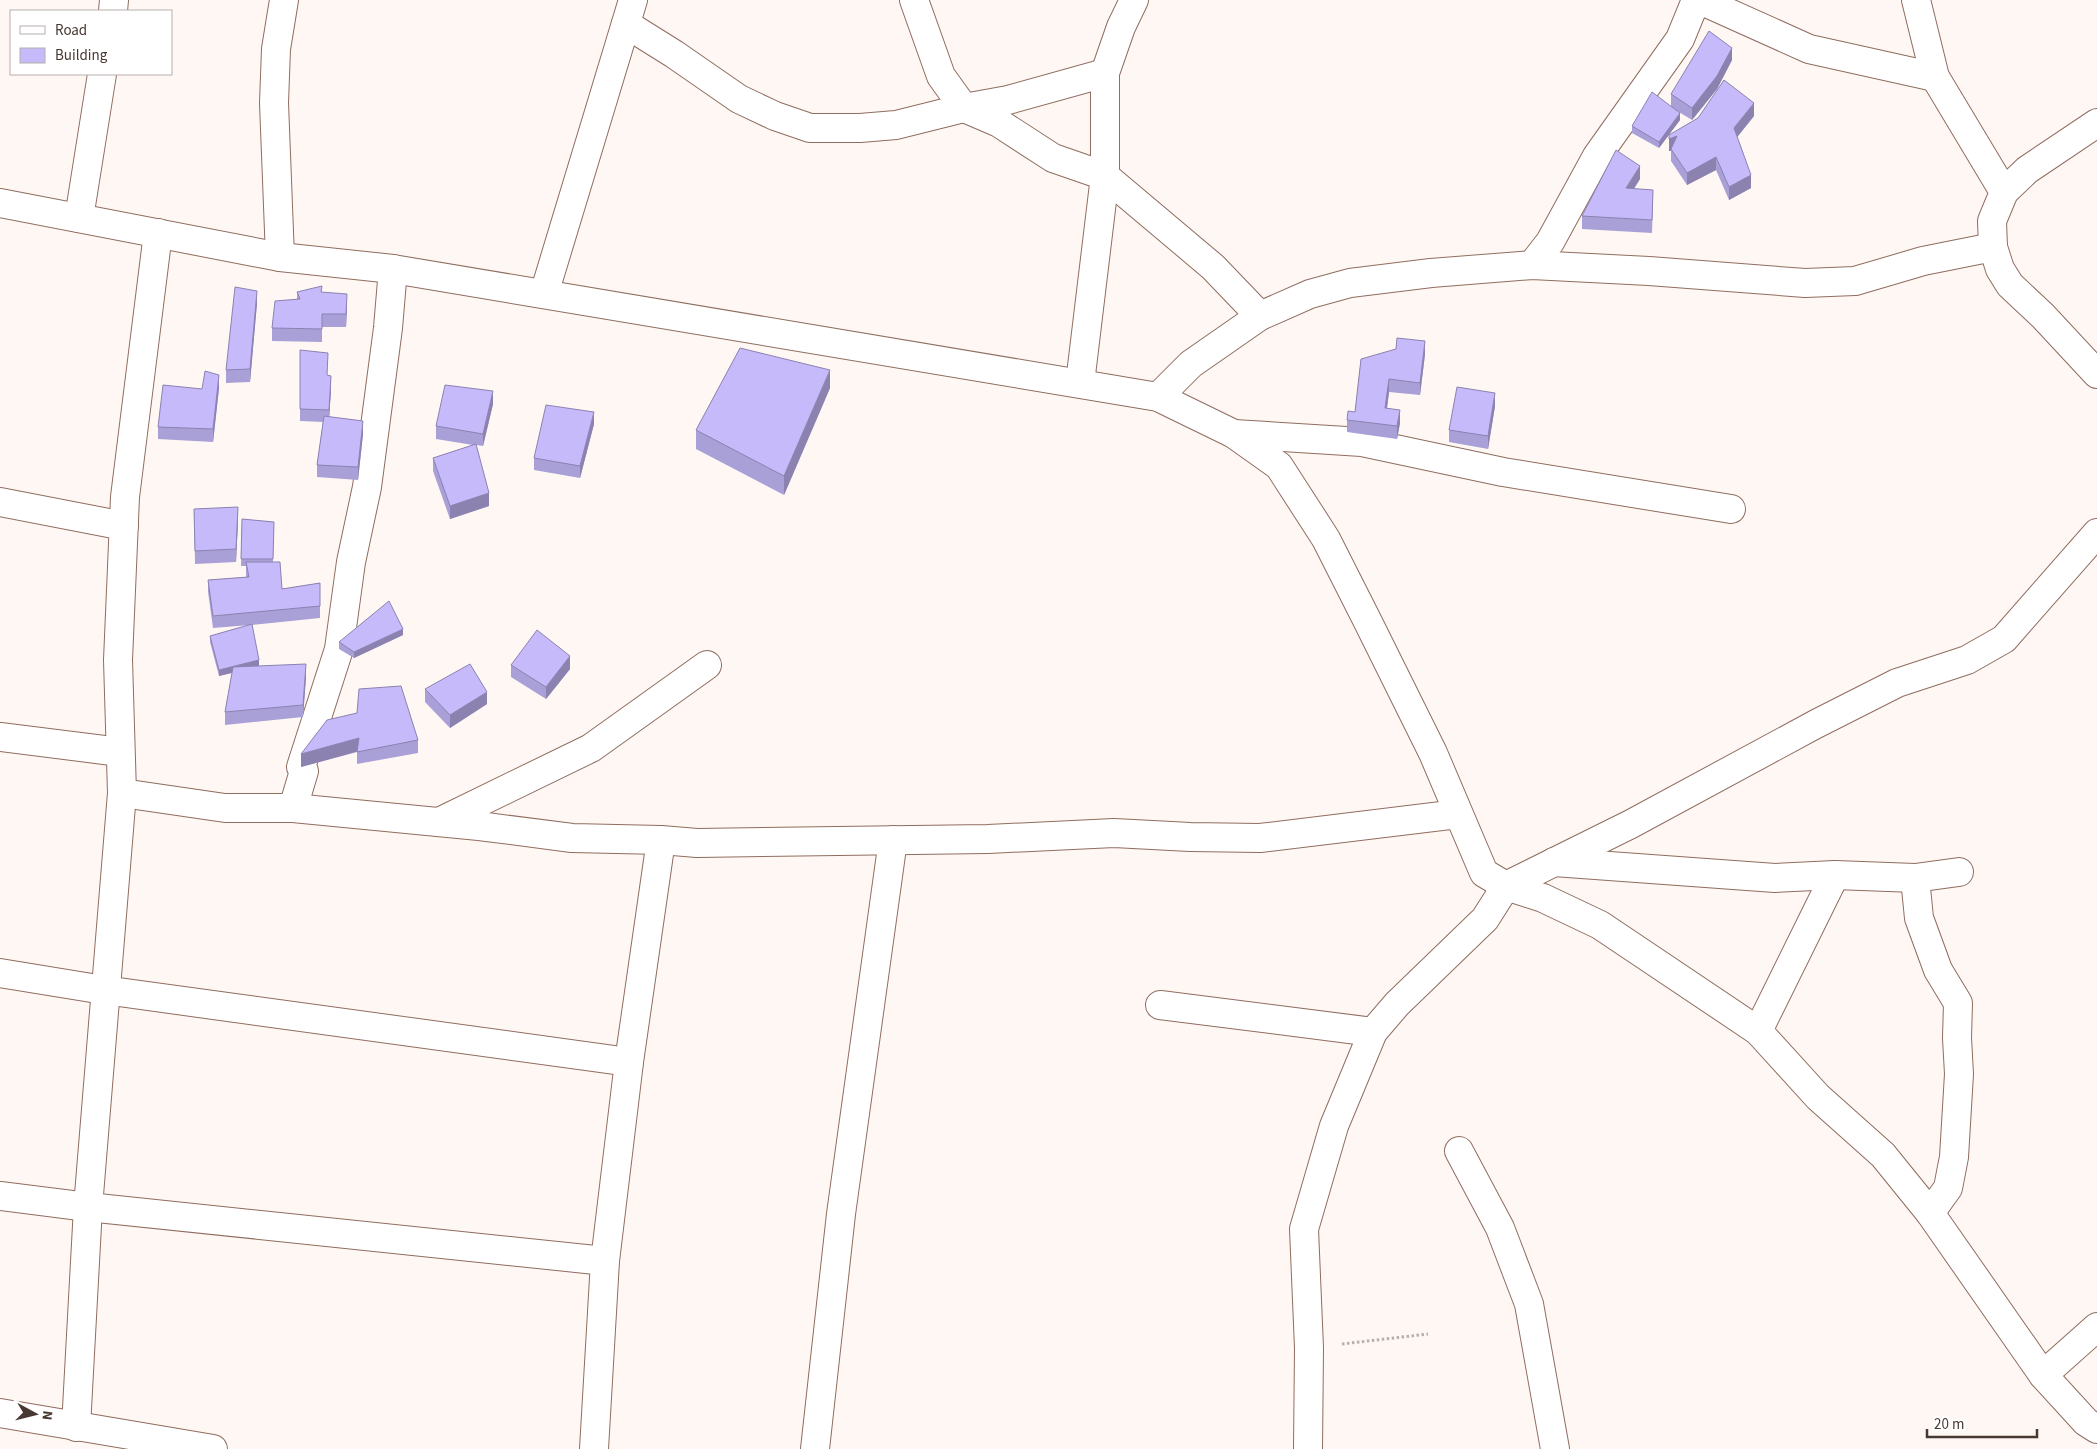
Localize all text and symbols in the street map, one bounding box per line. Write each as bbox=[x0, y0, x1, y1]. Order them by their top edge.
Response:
legend bbox=[10, 10, 172, 75]
text: Road bbox=[55, 20, 87, 41]
text: Building bbox=[55, 45, 108, 66]
north arrow bbox=[10, 1389, 60, 1439]
scale bar bbox=[1927, 1406, 2037, 1438]
text: N bbox=[36, 1410, 57, 1421]
text: 20 m bbox=[1934, 1414, 1964, 1435]

